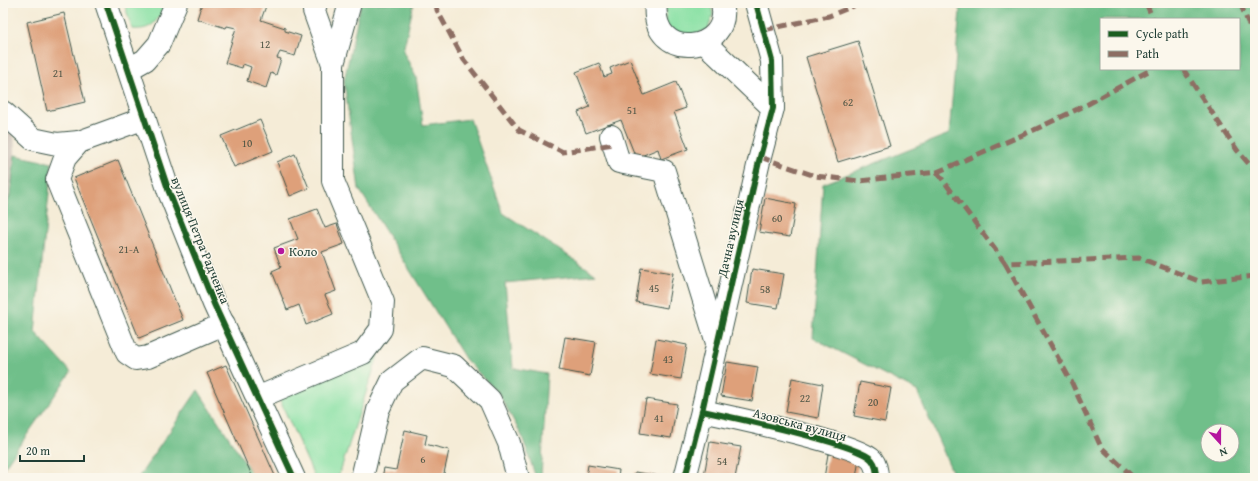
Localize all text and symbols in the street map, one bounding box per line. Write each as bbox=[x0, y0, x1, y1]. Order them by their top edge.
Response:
legend bbox=[1100, 18, 1240, 70]
text: Cycle path bbox=[1136, 25, 1189, 42]
house number: 12 bbox=[260, 36, 270, 52]
text: Path bbox=[1136, 45, 1159, 62]
house number: 21 bbox=[53, 65, 63, 81]
house number: 62 bbox=[843, 94, 853, 110]
house number: 51 bbox=[627, 102, 637, 118]
house number: 10 bbox=[242, 135, 252, 151]
street label: вулиця Петра Радченка bbox=[166, 174, 235, 307]
street label: Дачна вулиця bbox=[712, 197, 749, 280]
house number: 60 bbox=[772, 210, 782, 226]
house number: 21-А bbox=[118, 241, 140, 257]
place label: Коло bbox=[289, 242, 318, 261]
marker: Коло bbox=[276, 246, 286, 256]
house number: 45 bbox=[649, 280, 659, 296]
house number: 58 bbox=[760, 281, 770, 297]
house number: 43 bbox=[663, 351, 673, 367]
house number: 22 bbox=[800, 390, 810, 406]
house number: 20 bbox=[868, 394, 878, 410]
street label: Азовська вулиця bbox=[751, 403, 849, 446]
house number: 41 bbox=[654, 410, 664, 426]
north arrow bbox=[1200, 423, 1240, 463]
scale bar bbox=[20, 437, 84, 463]
text: 20 m bbox=[26, 442, 50, 459]
text: N bbox=[1217, 444, 1230, 461]
house number: 6 bbox=[420, 451, 426, 467]
house number: 54 bbox=[717, 453, 727, 469]

